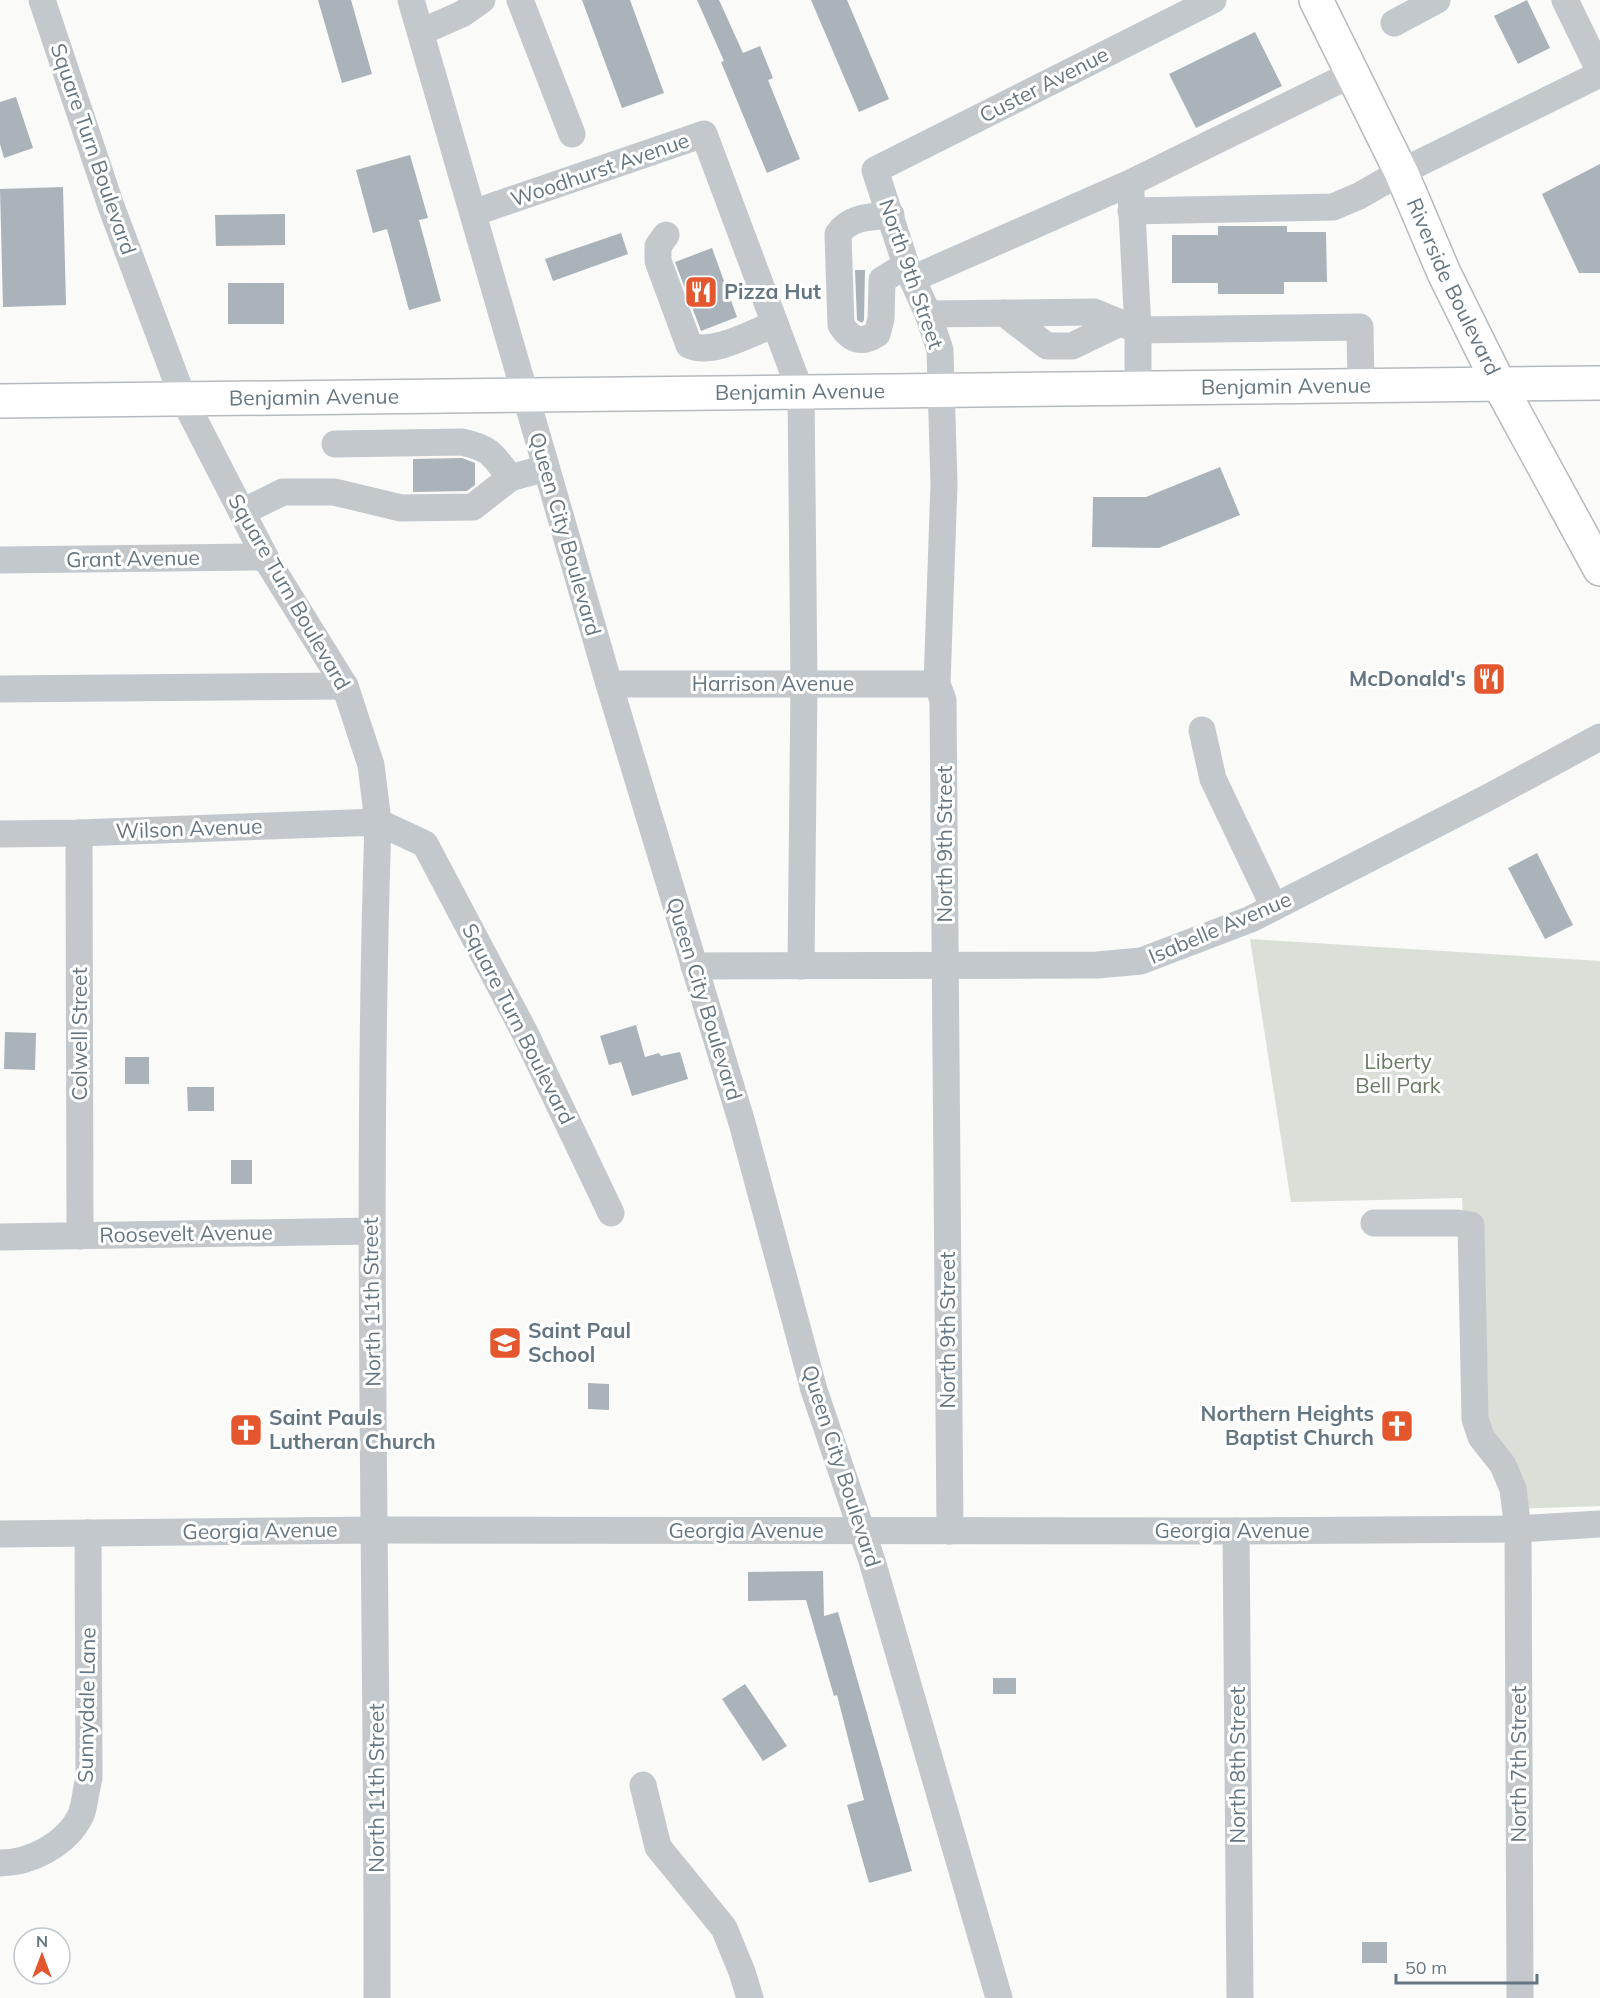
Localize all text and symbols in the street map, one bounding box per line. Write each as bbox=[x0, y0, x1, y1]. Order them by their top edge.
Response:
street label: Square Turn Boulevard bbox=[46, 40, 142, 258]
street label: Custer Avenue bbox=[975, 40, 1112, 128]
street label: Woodhurst Avenue bbox=[507, 126, 692, 212]
street label: Riverside Boulevard bbox=[1402, 194, 1507, 379]
street label: North 9th Street bbox=[874, 195, 950, 352]
restaurant icon: Pizza Hut bbox=[683, 274, 719, 310]
place label: Pizza Hut bbox=[724, 278, 821, 304]
street label: Benjamin Avenue bbox=[1201, 372, 1371, 399]
street label: Benjamin Avenue bbox=[715, 377, 885, 405]
street label: Benjamin Avenue bbox=[229, 383, 399, 410]
street label: Queen City Boulevard bbox=[524, 429, 608, 639]
street label: Square Turn Boulevard bbox=[223, 489, 357, 694]
street label: Grant Avenue bbox=[66, 544, 200, 572]
restaurant icon: McDonald's bbox=[1471, 661, 1507, 697]
place label: McDonald's bbox=[1349, 665, 1466, 691]
street label: Harrison Avenue bbox=[692, 670, 854, 696]
street label: North 9th Street bbox=[931, 766, 957, 922]
street label: Wilson Avenue bbox=[115, 812, 263, 844]
street label: Isabelle Avenue bbox=[1144, 885, 1295, 969]
street label: Queen City Boulevard bbox=[662, 894, 748, 1103]
street label: Square Turn Boulevard bbox=[457, 919, 581, 1128]
street label: Colwell Street bbox=[66, 967, 92, 1101]
park label: Liberty Bell Park bbox=[1355, 1048, 1441, 1098]
street label: North 11th Street bbox=[357, 1217, 385, 1387]
street label: Roosevelt Avenue bbox=[99, 1218, 273, 1248]
street label: North 9th Street bbox=[934, 1252, 960, 1408]
place label: Saint Paul School bbox=[528, 1317, 631, 1367]
school or university icon: Saint Paul School bbox=[487, 1325, 523, 1361]
street label: Queen City Boulevard bbox=[797, 1361, 887, 1570]
place label: Northern Heights Baptist Church bbox=[1201, 1400, 1374, 1450]
place label: Saint Pauls Lutheran Church bbox=[269, 1404, 436, 1454]
church icon: Northern Heights Baptist Church bbox=[1379, 1408, 1415, 1444]
church icon: Saint Pauls Lutheran Church bbox=[228, 1412, 264, 1448]
street label: Georgia Avenue bbox=[182, 1516, 338, 1544]
street label: Georgia Avenue bbox=[668, 1517, 824, 1543]
street label: Georgia Avenue bbox=[1154, 1517, 1310, 1543]
street label: Sunnydale Lane bbox=[72, 1627, 100, 1783]
street label: North 7th Street bbox=[1505, 1686, 1531, 1842]
street label: North 8th Street bbox=[1224, 1687, 1250, 1843]
street label: North 11th Street bbox=[363, 1703, 389, 1873]
north arrow bbox=[12, 1926, 72, 1986]
text: N bbox=[36, 1931, 48, 1951]
scale bar bbox=[1396, 1947, 1537, 1985]
text: 50 m bbox=[1405, 1956, 1447, 1979]

